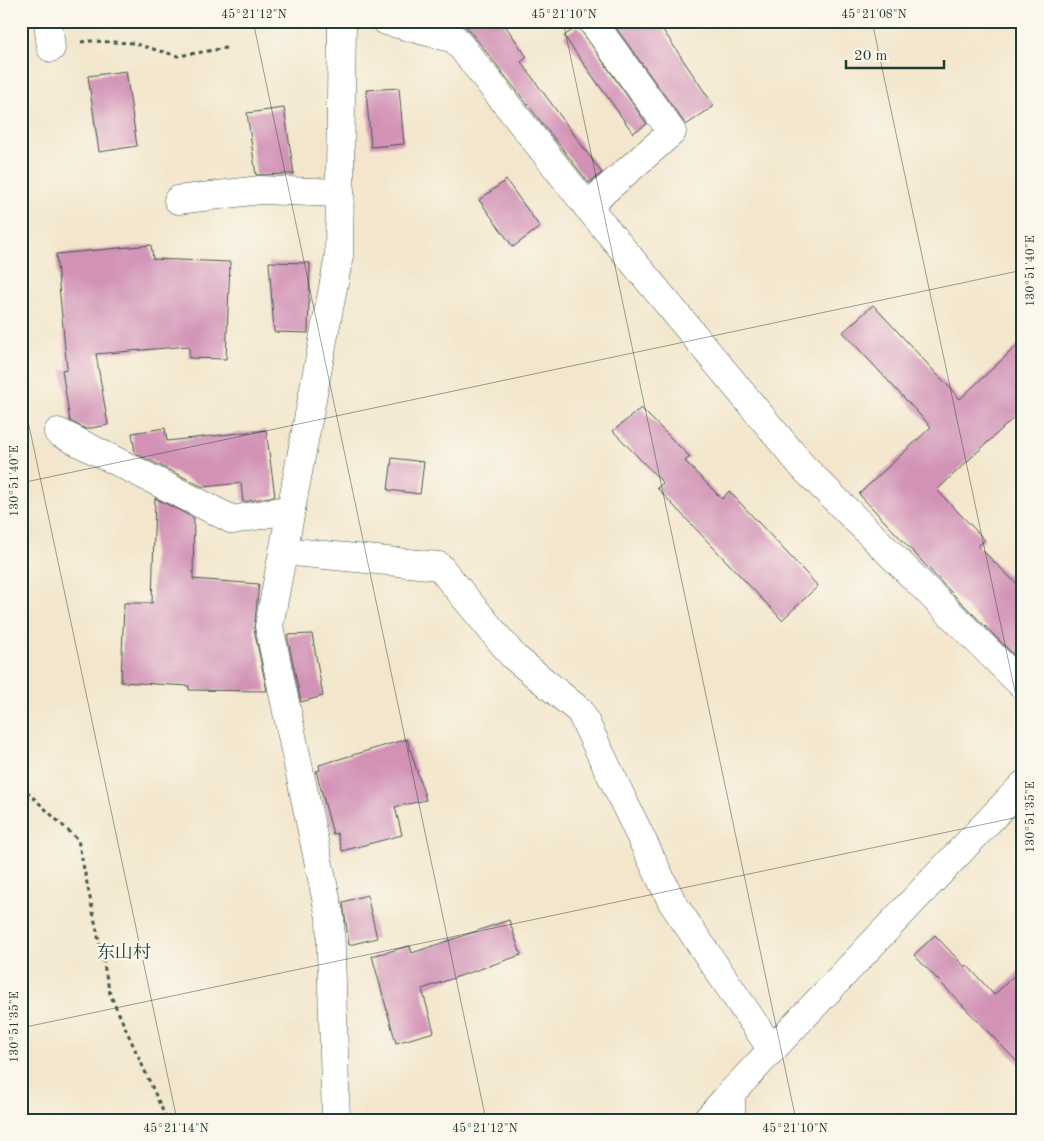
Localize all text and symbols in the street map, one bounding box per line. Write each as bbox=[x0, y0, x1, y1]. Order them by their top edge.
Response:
text: 45°21'12"N bbox=[221, 8, 287, 21]
text: 45°21'10"N bbox=[531, 8, 597, 21]
text: 45°21'08"N bbox=[841, 8, 907, 21]
scale bar bbox=[846, 38, 944, 70]
text: 20 m bbox=[854, 49, 888, 64]
text: 130°51'40"E bbox=[1024, 235, 1037, 307]
text: 130°51'40"E bbox=[8, 445, 21, 517]
text: 130°51'35"E bbox=[1024, 781, 1037, 853]
district label: 东山村 bbox=[97, 942, 151, 962]
text: 130°51'35"E bbox=[8, 991, 21, 1063]
text: 45°21'14"N bbox=[143, 1122, 209, 1135]
text: 45°21'12"N bbox=[452, 1122, 518, 1135]
text: 45°21'10"N bbox=[762, 1122, 828, 1135]

